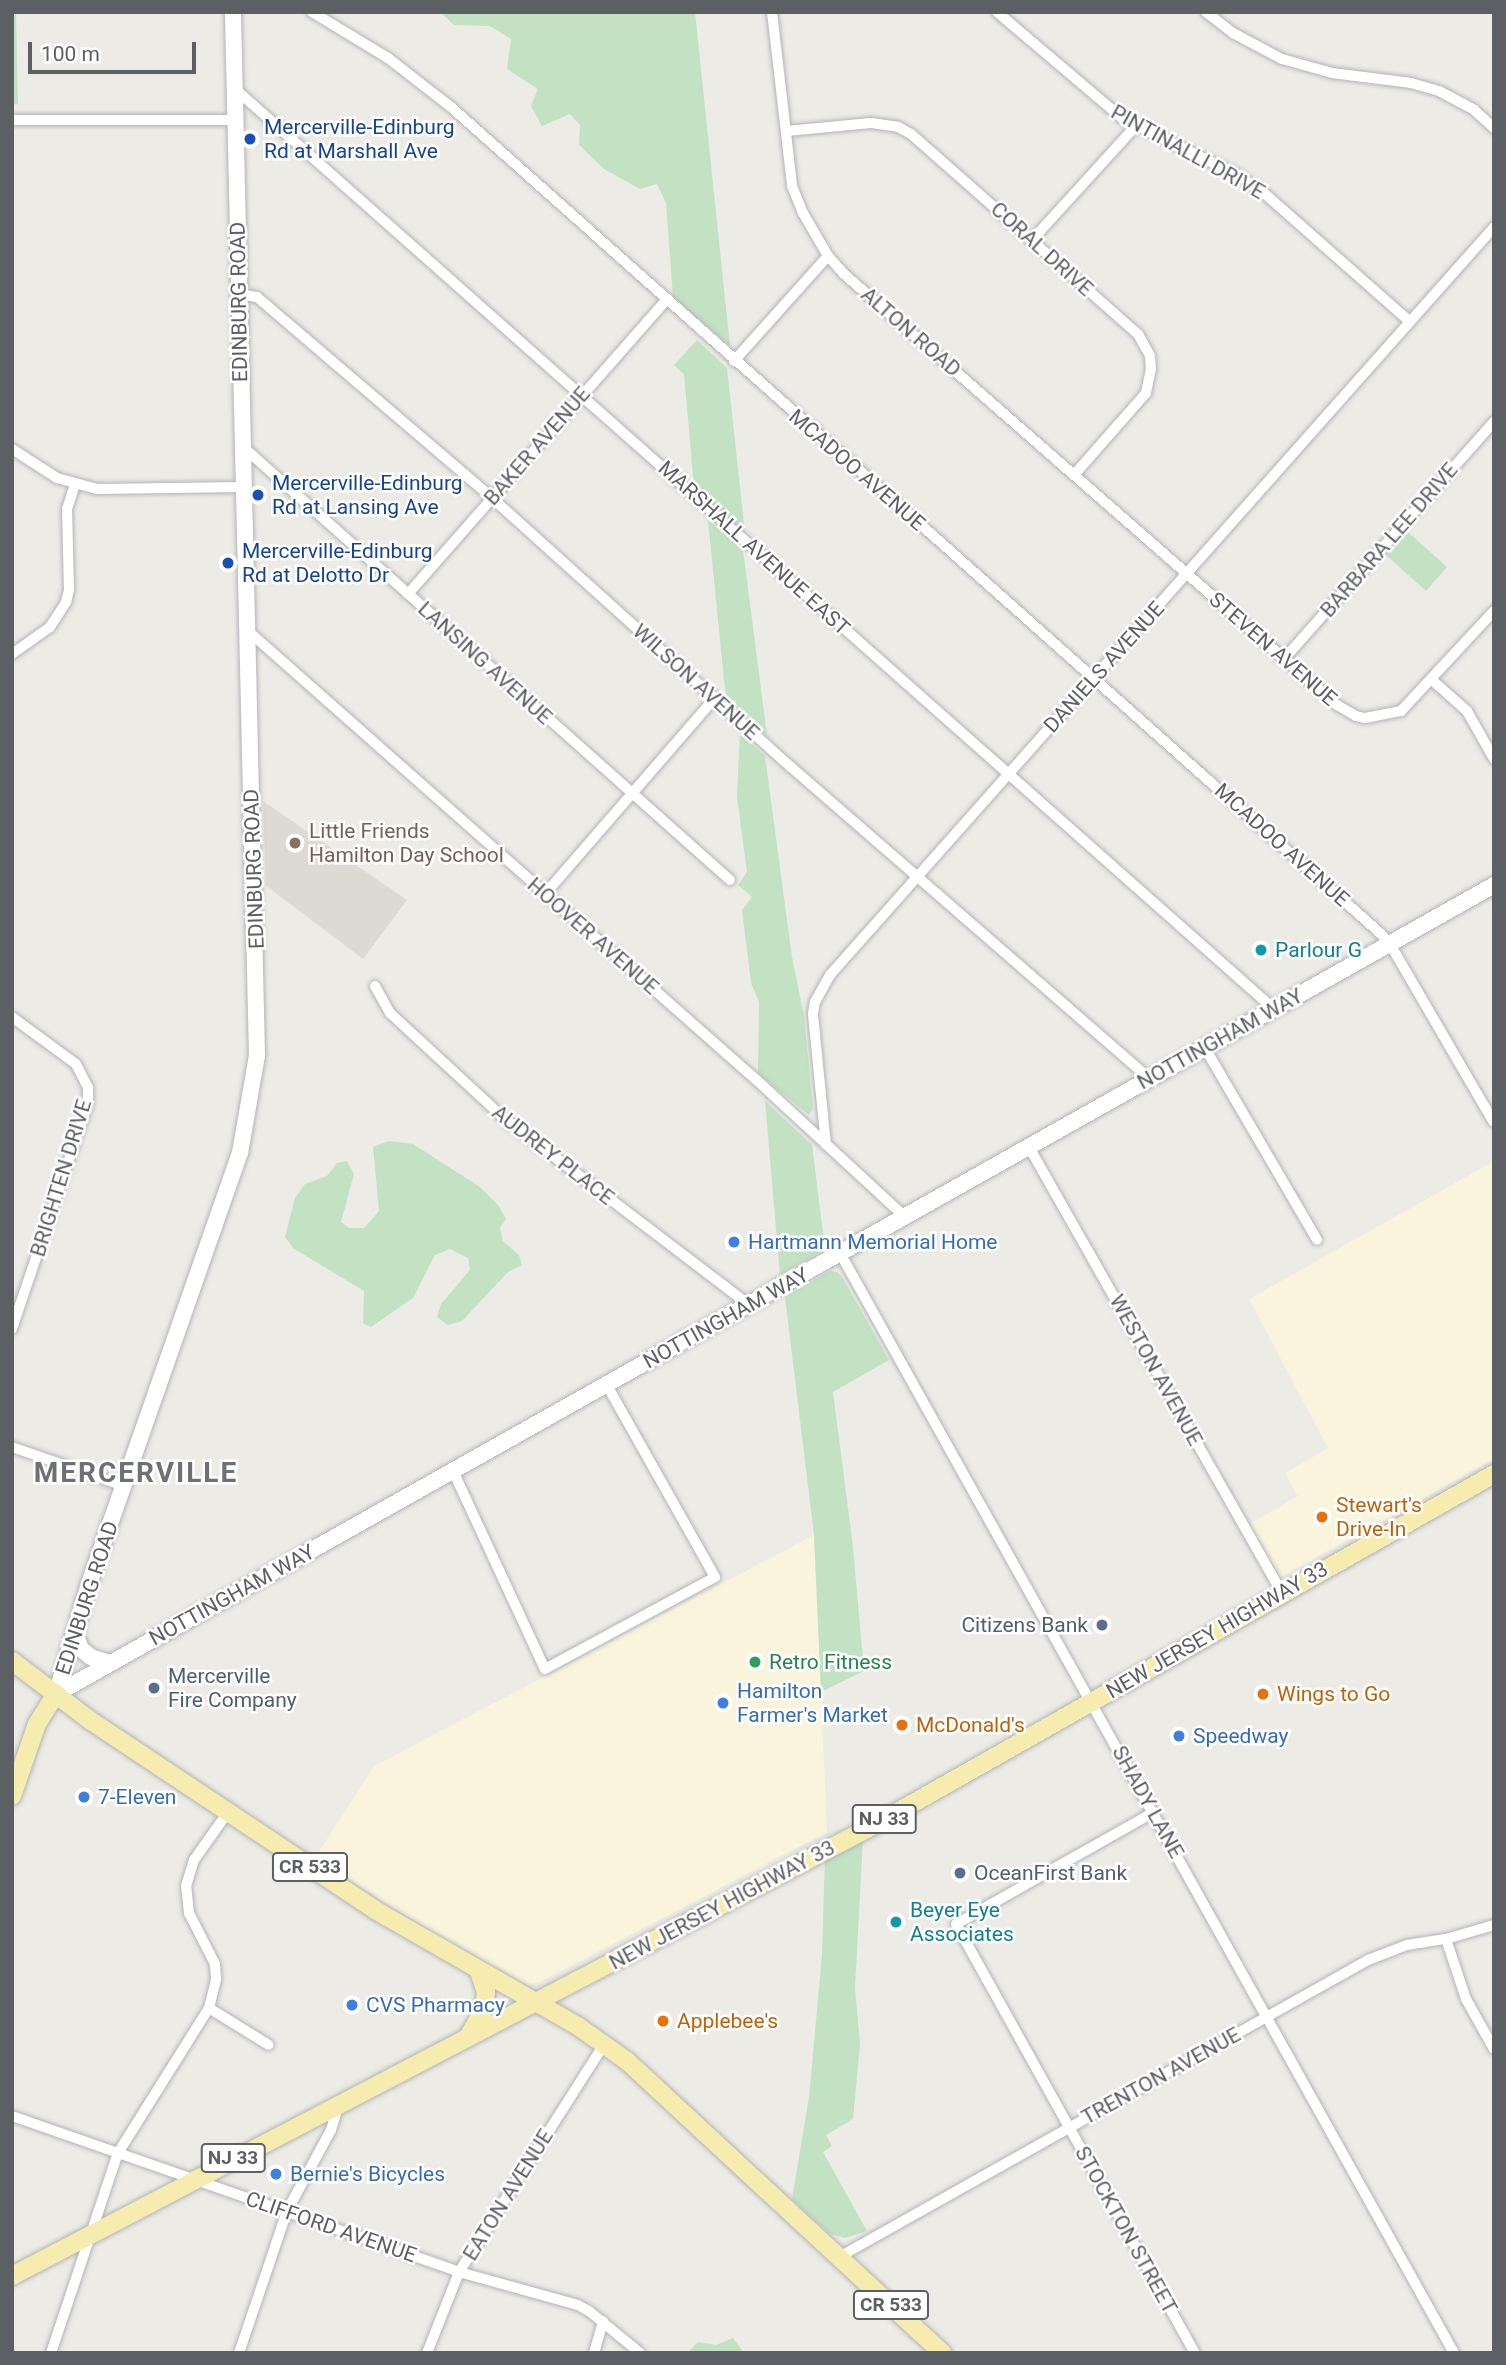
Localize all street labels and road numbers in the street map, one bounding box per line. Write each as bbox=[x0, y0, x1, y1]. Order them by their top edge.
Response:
street label: PINTINALLI DRIVE bbox=[1107, 99, 1269, 205]
street label: CORAL DRIVE bbox=[986, 196, 1098, 302]
street label: EDINBURG ROAD bbox=[225, 222, 253, 382]
street label: ALTON ROAD bbox=[856, 282, 966, 382]
street label: BAKER AVENUE bbox=[479, 382, 595, 510]
street label: MCADOO AVENUE bbox=[784, 404, 930, 536]
street label: MARSHALL AVENUE EAST bbox=[653, 455, 855, 641]
street label: BARBARA LEE DRIVE bbox=[1315, 458, 1463, 622]
street label: STEVEN AVENUE bbox=[1204, 587, 1342, 711]
street label: LANSING AVENUE bbox=[413, 596, 557, 730]
street label: DANIELS AVENUE bbox=[1039, 596, 1169, 738]
street label: WILSON AVENUE bbox=[628, 619, 764, 745]
street label: MCADOO AVENUE bbox=[1210, 778, 1354, 912]
street label: EDINBURG ROAD bbox=[239, 789, 269, 949]
street label: HOOVER AVENUE bbox=[522, 872, 664, 1000]
street label: NOTTINGHAM WAY bbox=[1133, 983, 1307, 1095]
street label: BRIGHTEN DRIVE bbox=[25, 1096, 97, 1260]
street label: AUDREY PLACE bbox=[487, 1100, 619, 1210]
street label: NOTTINGHAM WAY bbox=[639, 1262, 813, 1374]
street label: WESTON AVENUE bbox=[1104, 1290, 1208, 1450]
street label: EDINBURG ROAD bbox=[50, 1518, 124, 1678]
street label: NOTTINGHAM WAY bbox=[145, 1539, 319, 1651]
street label: NEW JERSEY HIGHWAY 33 bbox=[1102, 1556, 1332, 1704]
street label: SHADY LANE bbox=[1107, 1741, 1189, 1863]
road number: NJ 33 bbox=[851, 1803, 917, 1834]
street label: NEW JERSEY HIGHWAY 33 bbox=[605, 1835, 839, 1975]
road number: CR 533 bbox=[272, 1852, 348, 1882]
street label: TRENTON AVENUE bbox=[1077, 2022, 1245, 2130]
street label: EATON AVENUE bbox=[458, 2125, 558, 2265]
road number: NJ 33 bbox=[200, 2142, 266, 2174]
street label: STOCKTON STREET bbox=[1070, 2142, 1182, 2318]
street label: CLIFFORD AVENUE bbox=[242, 2186, 420, 2268]
road number: CR 533 bbox=[852, 2290, 930, 2320]

